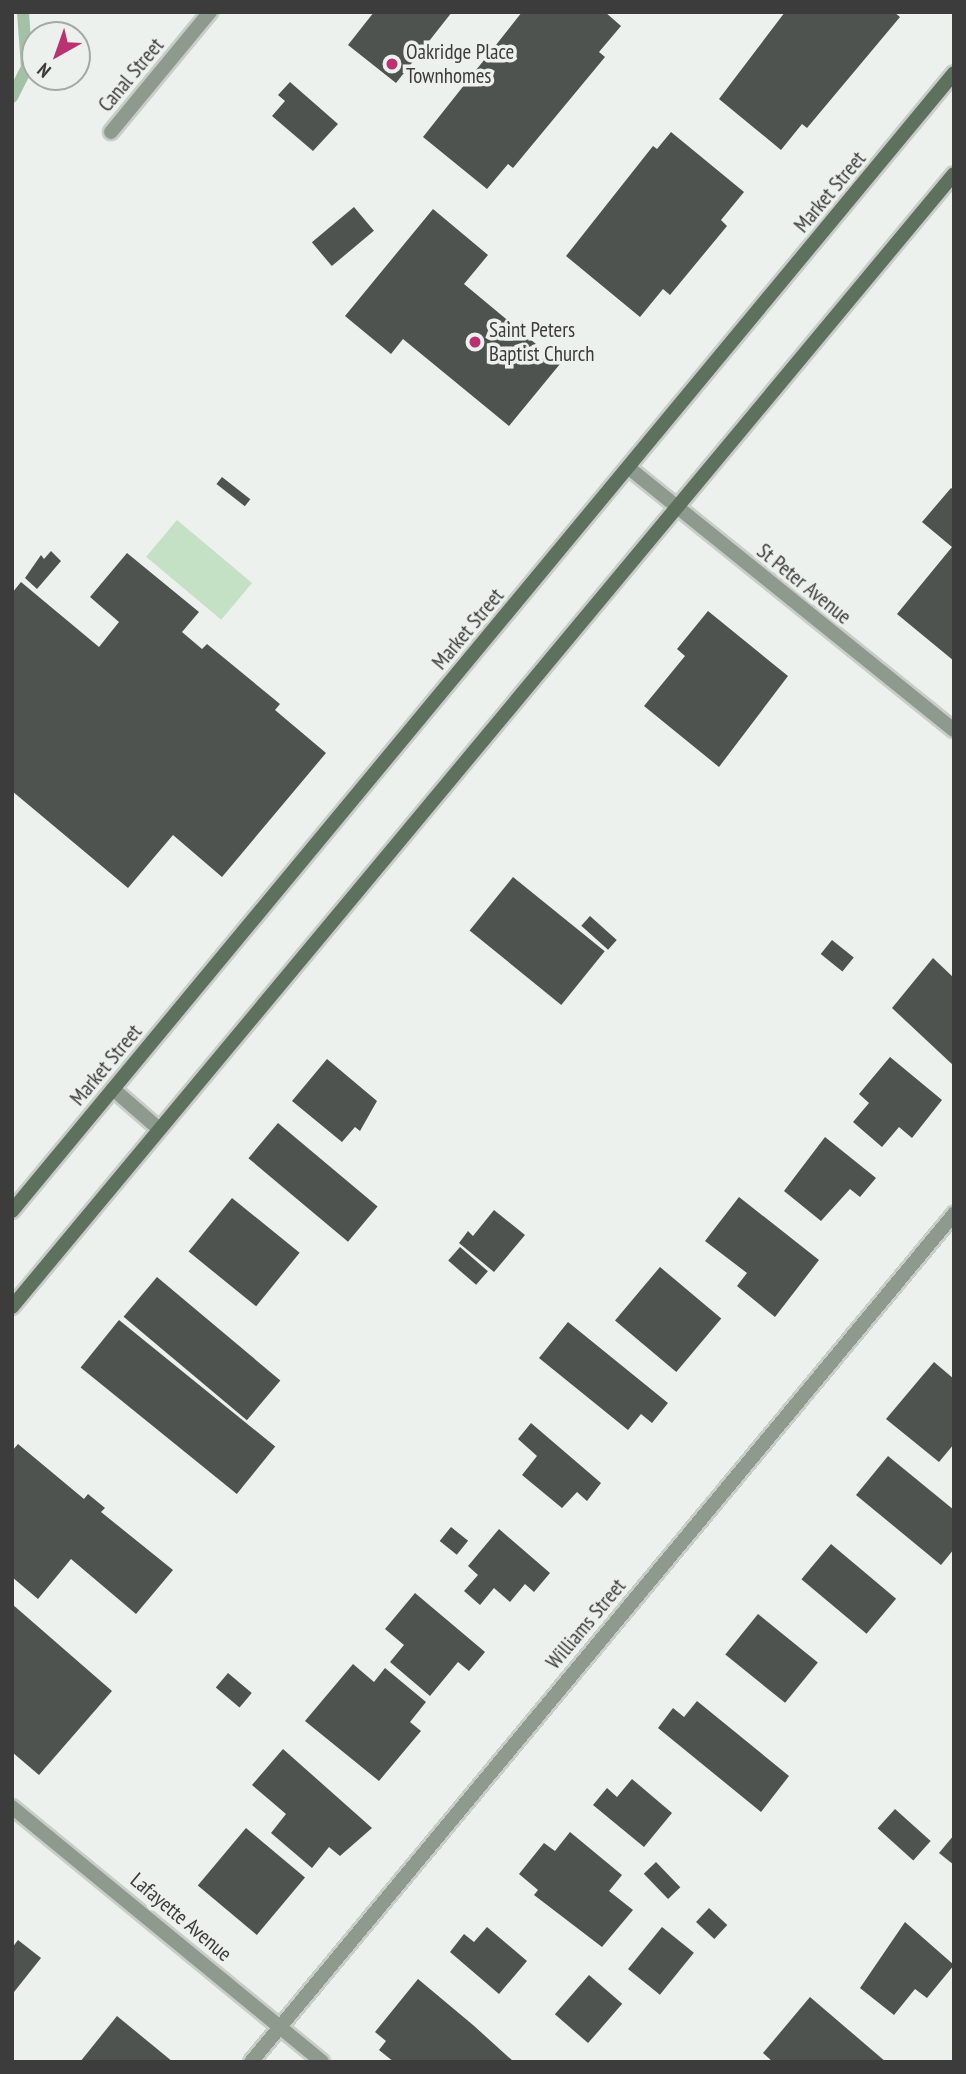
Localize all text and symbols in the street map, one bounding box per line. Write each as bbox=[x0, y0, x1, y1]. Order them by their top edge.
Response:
north arrow bbox=[21, 21, 91, 91]
street label: Canal Street bbox=[93, 33, 169, 117]
place label: Oakridge Place Townhomes bbox=[406, 39, 514, 89]
marker: Oakridge Place Townhomes bbox=[384, 56, 400, 72]
text: N bbox=[32, 58, 55, 83]
street label: Market Street bbox=[789, 146, 871, 238]
place label: Saint Peters Baptist Church bbox=[489, 317, 595, 367]
marker: Saint Peters Baptist Church bbox=[467, 334, 483, 350]
street label: St Peter Avenue bbox=[752, 538, 856, 630]
street label: Market Street bbox=[427, 583, 509, 675]
street label: Market Street bbox=[65, 1019, 147, 1111]
street label: Williams Street bbox=[541, 1574, 631, 1674]
street label: Lafayette Avenue bbox=[125, 1867, 237, 1967]

